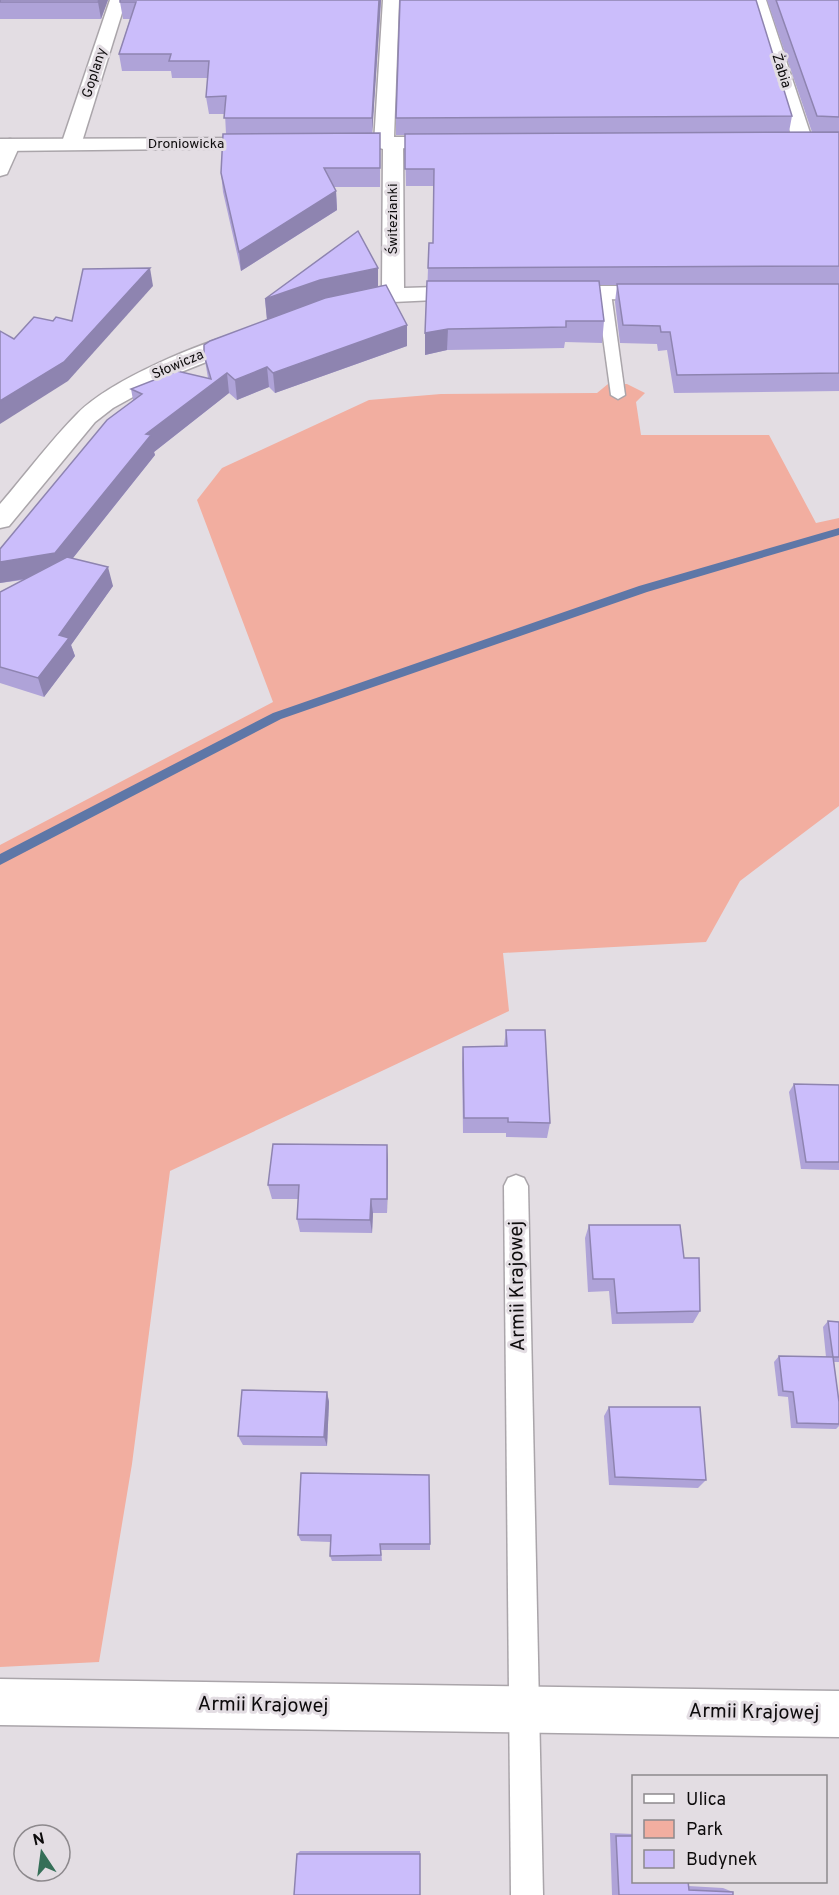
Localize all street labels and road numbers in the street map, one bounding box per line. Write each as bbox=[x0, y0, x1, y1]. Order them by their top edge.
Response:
street label: Goplany bbox=[79, 46, 111, 100]
street label: Żabia bbox=[767, 51, 795, 90]
street label: Droniowicka bbox=[148, 136, 224, 153]
street label: Świtezianki bbox=[384, 183, 402, 255]
street label: Słowicza bbox=[150, 347, 206, 383]
street label: Armii Krajowej bbox=[504, 1220, 532, 1352]
street label: Armii Krajowej bbox=[197, 1692, 329, 1720]
street label: Armii Krajowej bbox=[688, 1699, 820, 1727]

